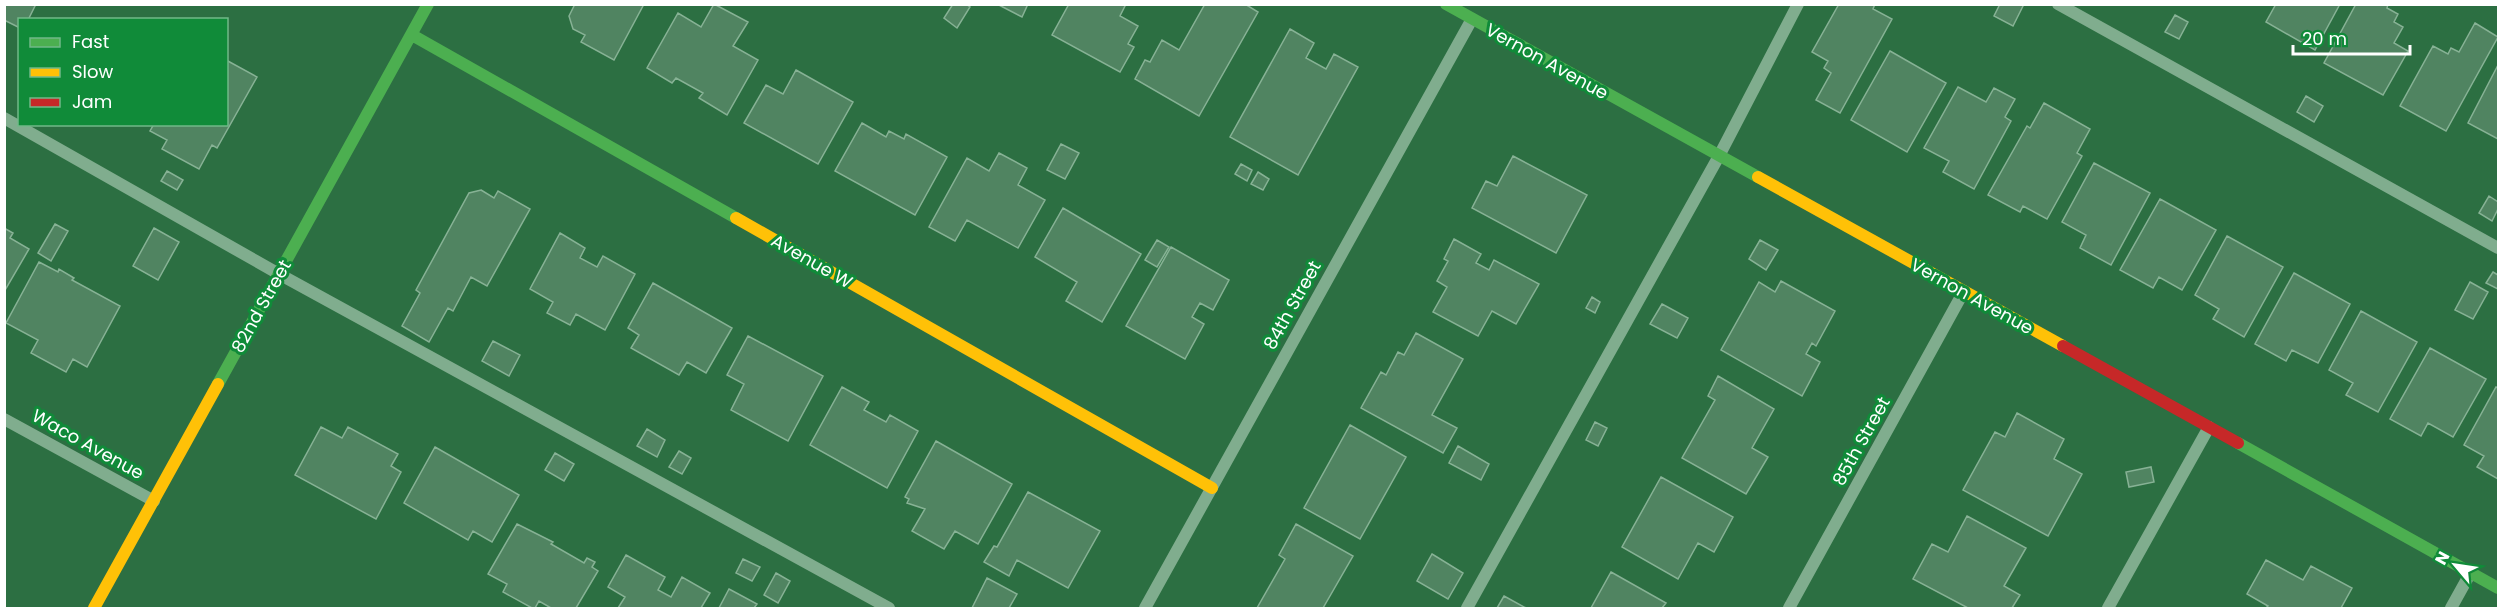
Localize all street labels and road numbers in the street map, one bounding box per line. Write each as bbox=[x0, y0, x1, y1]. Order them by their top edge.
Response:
street label: Vernon Avenue bbox=[1481, 17, 1613, 105]
street label: Avenue W bbox=[767, 228, 858, 295]
street label: Vernon Avenue bbox=[1906, 252, 2038, 340]
street label: 82nd Street bbox=[225, 255, 297, 357]
street label: 84th Street bbox=[1257, 256, 1327, 354]
street label: 85th Street bbox=[1826, 392, 1896, 490]
street label: Waco Avenue bbox=[27, 403, 149, 485]

